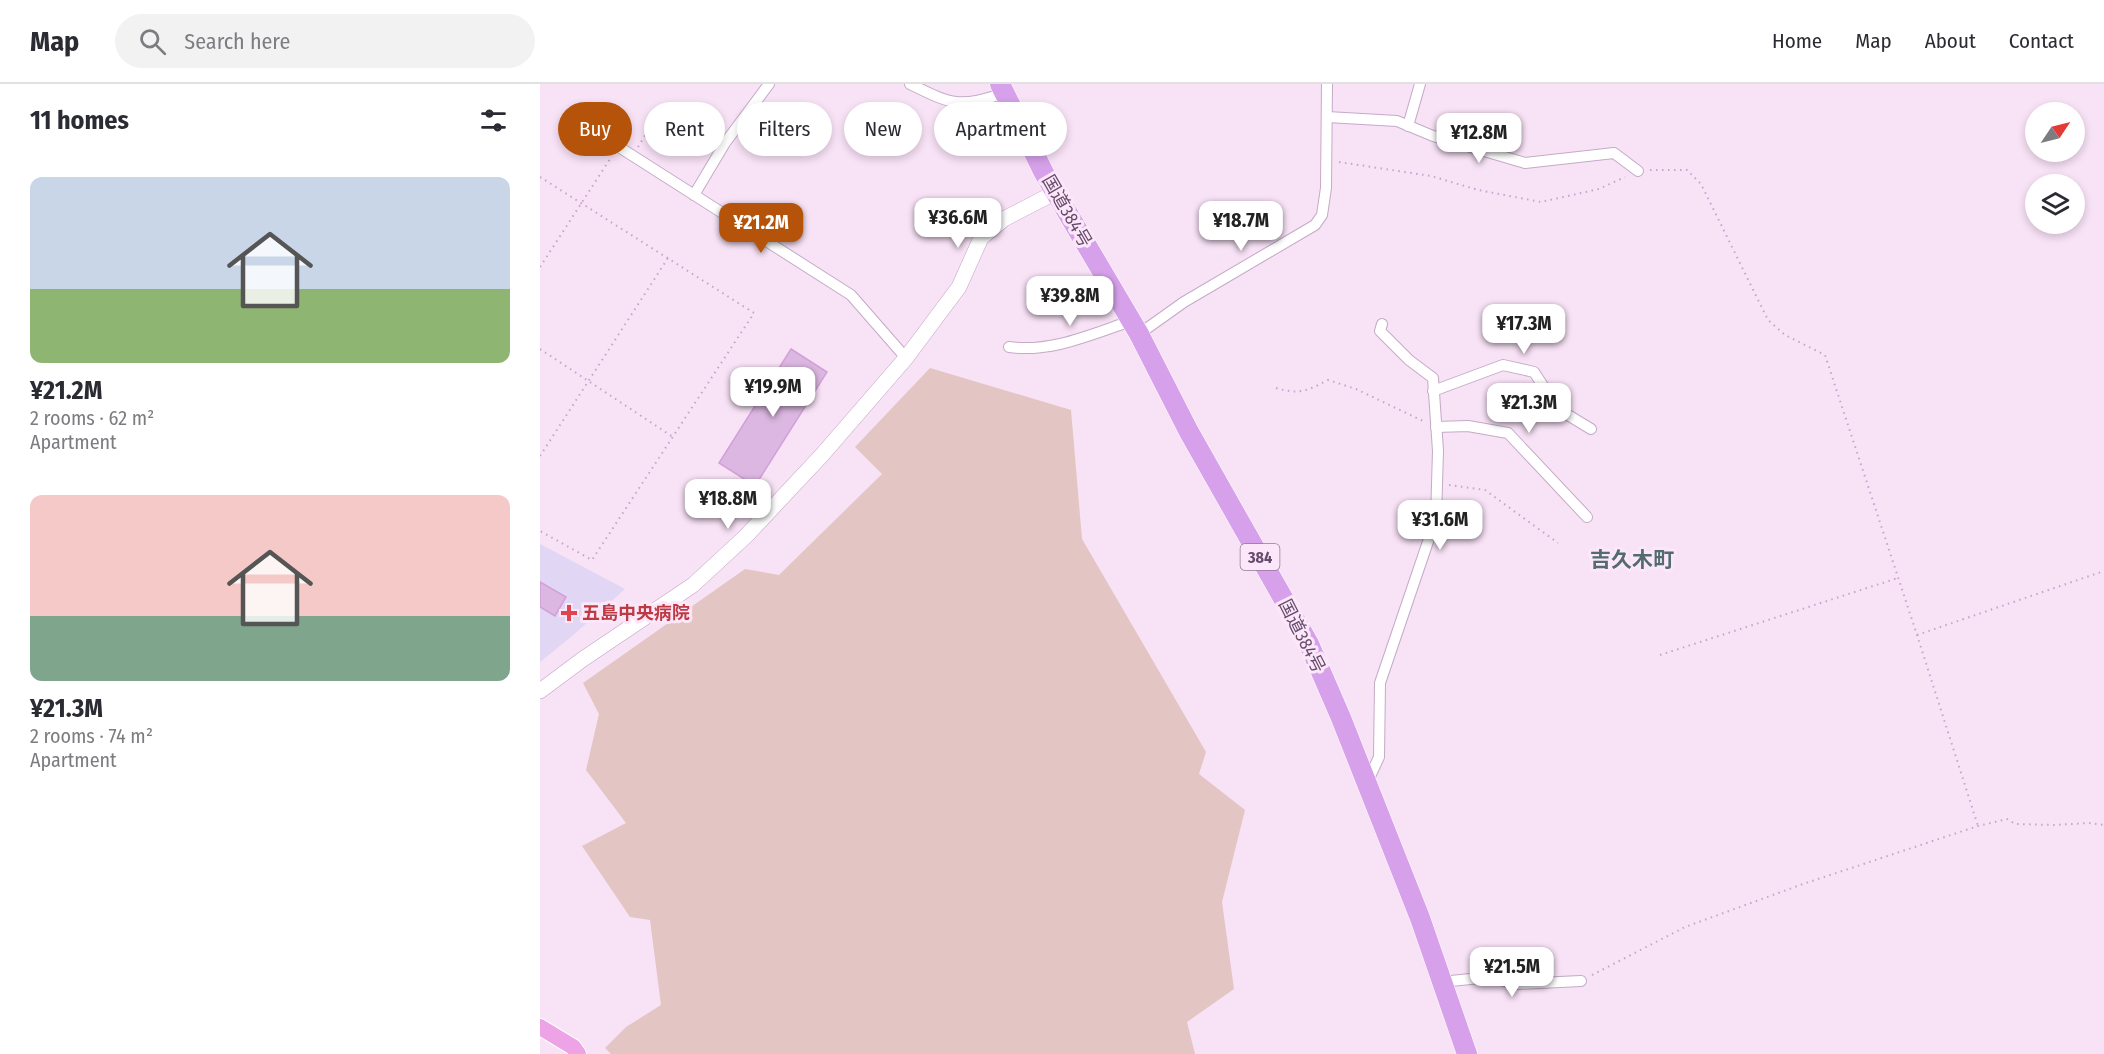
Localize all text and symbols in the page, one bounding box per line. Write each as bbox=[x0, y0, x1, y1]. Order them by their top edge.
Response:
search box bbox=[115, 14, 535, 68]
text: Map bbox=[30, 25, 79, 58]
icon: search bbox=[136, 25, 169, 58]
text: Search here bbox=[184, 28, 290, 55]
text: Home bbox=[1772, 28, 1822, 54]
text: Map bbox=[1855, 28, 1892, 54]
text: About bbox=[1925, 28, 1976, 54]
text: Contact bbox=[2009, 28, 2074, 54]
chip: Buy bbox=[558, 102, 632, 156]
chip: Rent bbox=[644, 102, 725, 156]
chip: Filters bbox=[737, 102, 832, 156]
chip: New bbox=[844, 102, 922, 156]
chip: Apartment bbox=[934, 102, 1067, 156]
north arrow bbox=[2025, 102, 2085, 162]
map controls bbox=[2025, 102, 2085, 234]
icon: filters bbox=[477, 104, 510, 137]
text: 11 homes bbox=[30, 105, 129, 136]
pin: ¥12.8M bbox=[1430, 113, 1528, 164]
text: ¥12.8M bbox=[1451, 120, 1508, 144]
street label: 国道384号 bbox=[1038, 171, 1096, 251]
button: layers bbox=[2025, 174, 2085, 234]
pin: ¥36.6M bbox=[909, 198, 1007, 249]
pin: ¥18.7M bbox=[1192, 201, 1290, 252]
pin: ¥21.2M bbox=[712, 203, 810, 254]
text: ¥36.6M bbox=[928, 205, 988, 229]
text: ¥18.7M bbox=[1213, 208, 1269, 232]
text: ¥21.2M bbox=[733, 210, 789, 234]
icon: home bbox=[216, 216, 324, 324]
pin: ¥39.8M bbox=[1021, 276, 1119, 327]
text: ¥39.8M bbox=[1040, 283, 1100, 307]
pin: ¥17.3M bbox=[1475, 304, 1573, 355]
text: ¥17.3M bbox=[1496, 311, 1552, 335]
pin: ¥19.9M bbox=[724, 367, 822, 418]
text: ¥19.9M bbox=[744, 374, 802, 398]
text: ¥21.2M bbox=[30, 375, 102, 406]
pin: ¥21.3M bbox=[1480, 383, 1578, 434]
text: ¥21.3M bbox=[1501, 390, 1557, 414]
text: 2 rooms · 62 m² bbox=[30, 406, 154, 430]
text: Apartment bbox=[30, 430, 117, 454]
pin: ¥18.8M bbox=[679, 479, 777, 530]
text: ¥18.8M bbox=[699, 486, 757, 510]
pin: ¥31.6M bbox=[1391, 500, 1489, 551]
text: ¥31.6M bbox=[1412, 507, 1468, 531]
icon: home bbox=[216, 534, 324, 642]
road number: 384 bbox=[1240, 544, 1280, 570]
district label: 吉久木町 bbox=[1590, 547, 1674, 573]
street label: 国道384号 bbox=[1274, 595, 1330, 677]
place label: 五島中央病院 bbox=[582, 602, 690, 624]
marker: 五島中央病院 bbox=[560, 604, 578, 622]
text: ¥21.3M bbox=[30, 693, 103, 724]
text: 2 rooms · 74 m² bbox=[30, 724, 153, 748]
text: Apartment bbox=[30, 748, 117, 772]
pin: ¥21.5M bbox=[1463, 947, 1561, 998]
text: ¥21.5M bbox=[1484, 954, 1540, 978]

